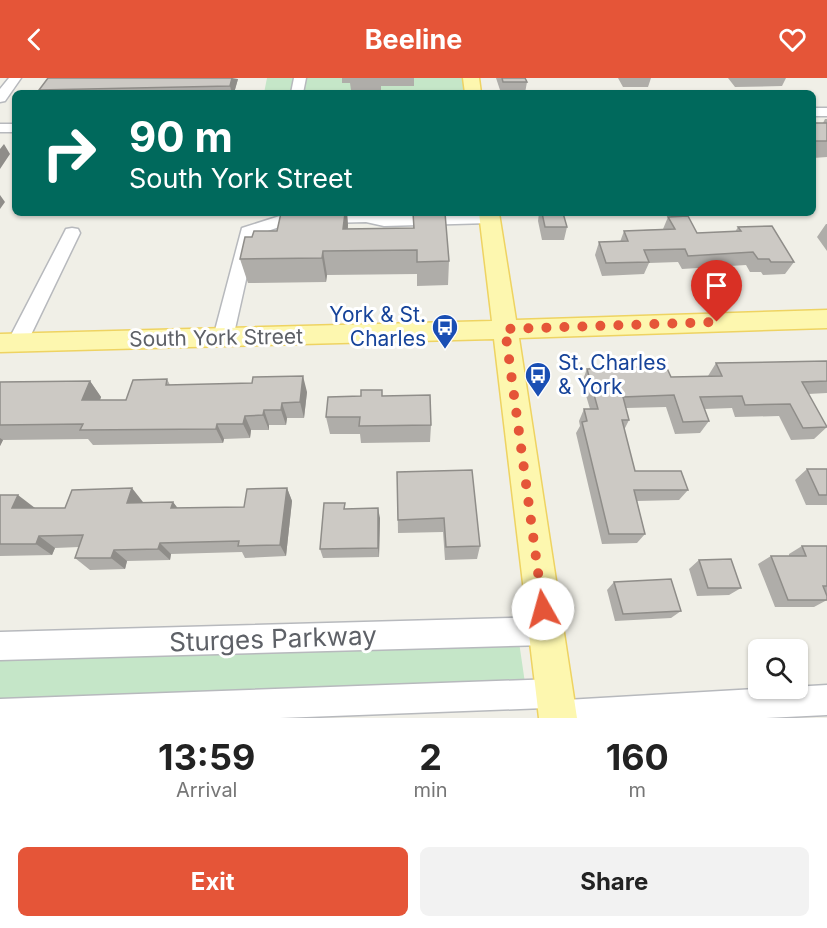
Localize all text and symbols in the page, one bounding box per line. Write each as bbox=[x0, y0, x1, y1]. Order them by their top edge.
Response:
icon: back bbox=[18, 23, 51, 56]
text: Beeline bbox=[365, 23, 462, 56]
icon: heart bbox=[776, 23, 809, 56]
text: 90 m bbox=[129, 111, 233, 162]
icon: right bbox=[30, 114, 108, 192]
text: South York Street bbox=[129, 162, 353, 195]
pin bbox=[691, 260, 742, 322]
icon: arrive bbox=[700, 269, 733, 302]
place label: York & St. Charles bbox=[329, 302, 426, 351]
bus stop icon: York & St. Charles bbox=[430, 312, 460, 350]
street label: South York Street bbox=[129, 323, 303, 352]
place label: St. Charles & York bbox=[558, 350, 667, 399]
bus stop icon: St. Charles & York bbox=[523, 360, 553, 398]
position arrow bbox=[511, 577, 575, 641]
street label: Sturges Parkway bbox=[169, 619, 377, 658]
map controls bbox=[748, 639, 808, 699]
button: search bbox=[748, 639, 808, 699]
text: 13:59 bbox=[158, 735, 255, 779]
text: 2 bbox=[419, 735, 442, 779]
text: 160 bbox=[606, 735, 669, 779]
text: Arrival bbox=[176, 778, 237, 802]
text: min bbox=[413, 778, 448, 802]
text: m bbox=[629, 778, 646, 802]
button: Exit bbox=[18, 847, 408, 916]
button: Share bbox=[420, 847, 809, 916]

